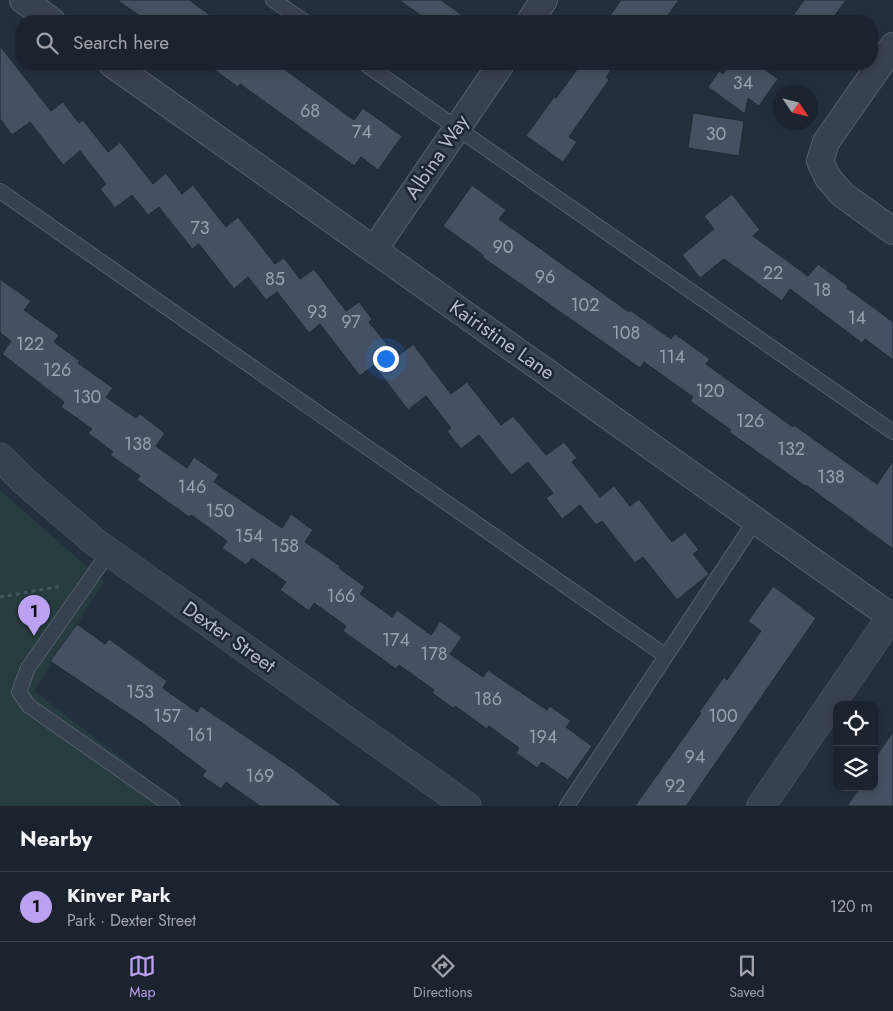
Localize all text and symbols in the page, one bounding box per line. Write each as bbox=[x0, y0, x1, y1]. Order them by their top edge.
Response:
search box bbox=[15, 15, 878, 70]
icon: search bbox=[33, 29, 61, 57]
text: Search here bbox=[73, 29, 169, 56]
house number: 34 bbox=[733, 70, 753, 96]
north arrow bbox=[773, 85, 818, 130]
house number: 68 bbox=[300, 98, 320, 124]
street label: Albina Way bbox=[398, 109, 476, 205]
house number: 74 bbox=[352, 119, 372, 145]
house number: 30 bbox=[706, 121, 727, 147]
house number: 73 bbox=[190, 215, 210, 241]
house number: 90 bbox=[492, 234, 514, 260]
house number: 22 bbox=[763, 260, 783, 286]
house number: 96 bbox=[535, 264, 555, 290]
house number: 85 bbox=[265, 266, 285, 292]
house number: 18 bbox=[813, 277, 831, 303]
house number: 102 bbox=[570, 292, 600, 318]
street label: Kairistine Lane bbox=[444, 293, 560, 387]
house number: 93 bbox=[307, 299, 327, 325]
house number: 14 bbox=[848, 305, 866, 331]
house number: 97 bbox=[341, 309, 361, 335]
house number: 108 bbox=[612, 320, 640, 346]
house number: 122 bbox=[16, 331, 44, 357]
house number: 114 bbox=[659, 344, 685, 370]
your location bbox=[373, 346, 399, 372]
house number: 126 bbox=[43, 357, 71, 383]
house number: 120 bbox=[695, 378, 725, 404]
house number: 130 bbox=[73, 384, 102, 410]
house number: 126 bbox=[736, 408, 764, 434]
house number: 138 bbox=[124, 431, 152, 457]
house number: 132 bbox=[777, 436, 805, 462]
house number: 138 bbox=[817, 464, 845, 490]
house number: 146 bbox=[178, 474, 206, 500]
house number: 150 bbox=[205, 498, 235, 524]
house number: 154 bbox=[235, 523, 263, 549]
house number: 158 bbox=[271, 533, 299, 559]
house number: 166 bbox=[327, 583, 355, 609]
street label: Dexter Street bbox=[177, 594, 282, 680]
pin: 1 bbox=[18, 595, 50, 636]
house number: 174 bbox=[382, 627, 410, 653]
house number: 178 bbox=[420, 641, 448, 667]
house number: 153 bbox=[126, 679, 154, 705]
house number: 186 bbox=[474, 686, 502, 712]
map controls bbox=[833, 701, 878, 791]
button: locate bbox=[833, 701, 878, 746]
house number: 157 bbox=[153, 703, 181, 729]
house number: 100 bbox=[708, 703, 738, 729]
house number: 161 bbox=[187, 722, 213, 748]
house number: 194 bbox=[529, 724, 557, 750]
house number: 94 bbox=[685, 744, 705, 770]
button: layers bbox=[833, 746, 878, 791]
house number: 169 bbox=[246, 763, 274, 789]
house number: 92 bbox=[665, 773, 685, 799]
text: Nearby bbox=[20, 824, 92, 854]
text: Kinver Park bbox=[67, 882, 171, 909]
text: 1 bbox=[32, 895, 40, 918]
text: 120 m bbox=[830, 895, 873, 918]
text: Park · Dexter Street bbox=[67, 909, 196, 932]
tab: Map bbox=[128, 952, 156, 1002]
tab: Directions bbox=[413, 952, 472, 1002]
tab: Saved bbox=[729, 952, 765, 1002]

